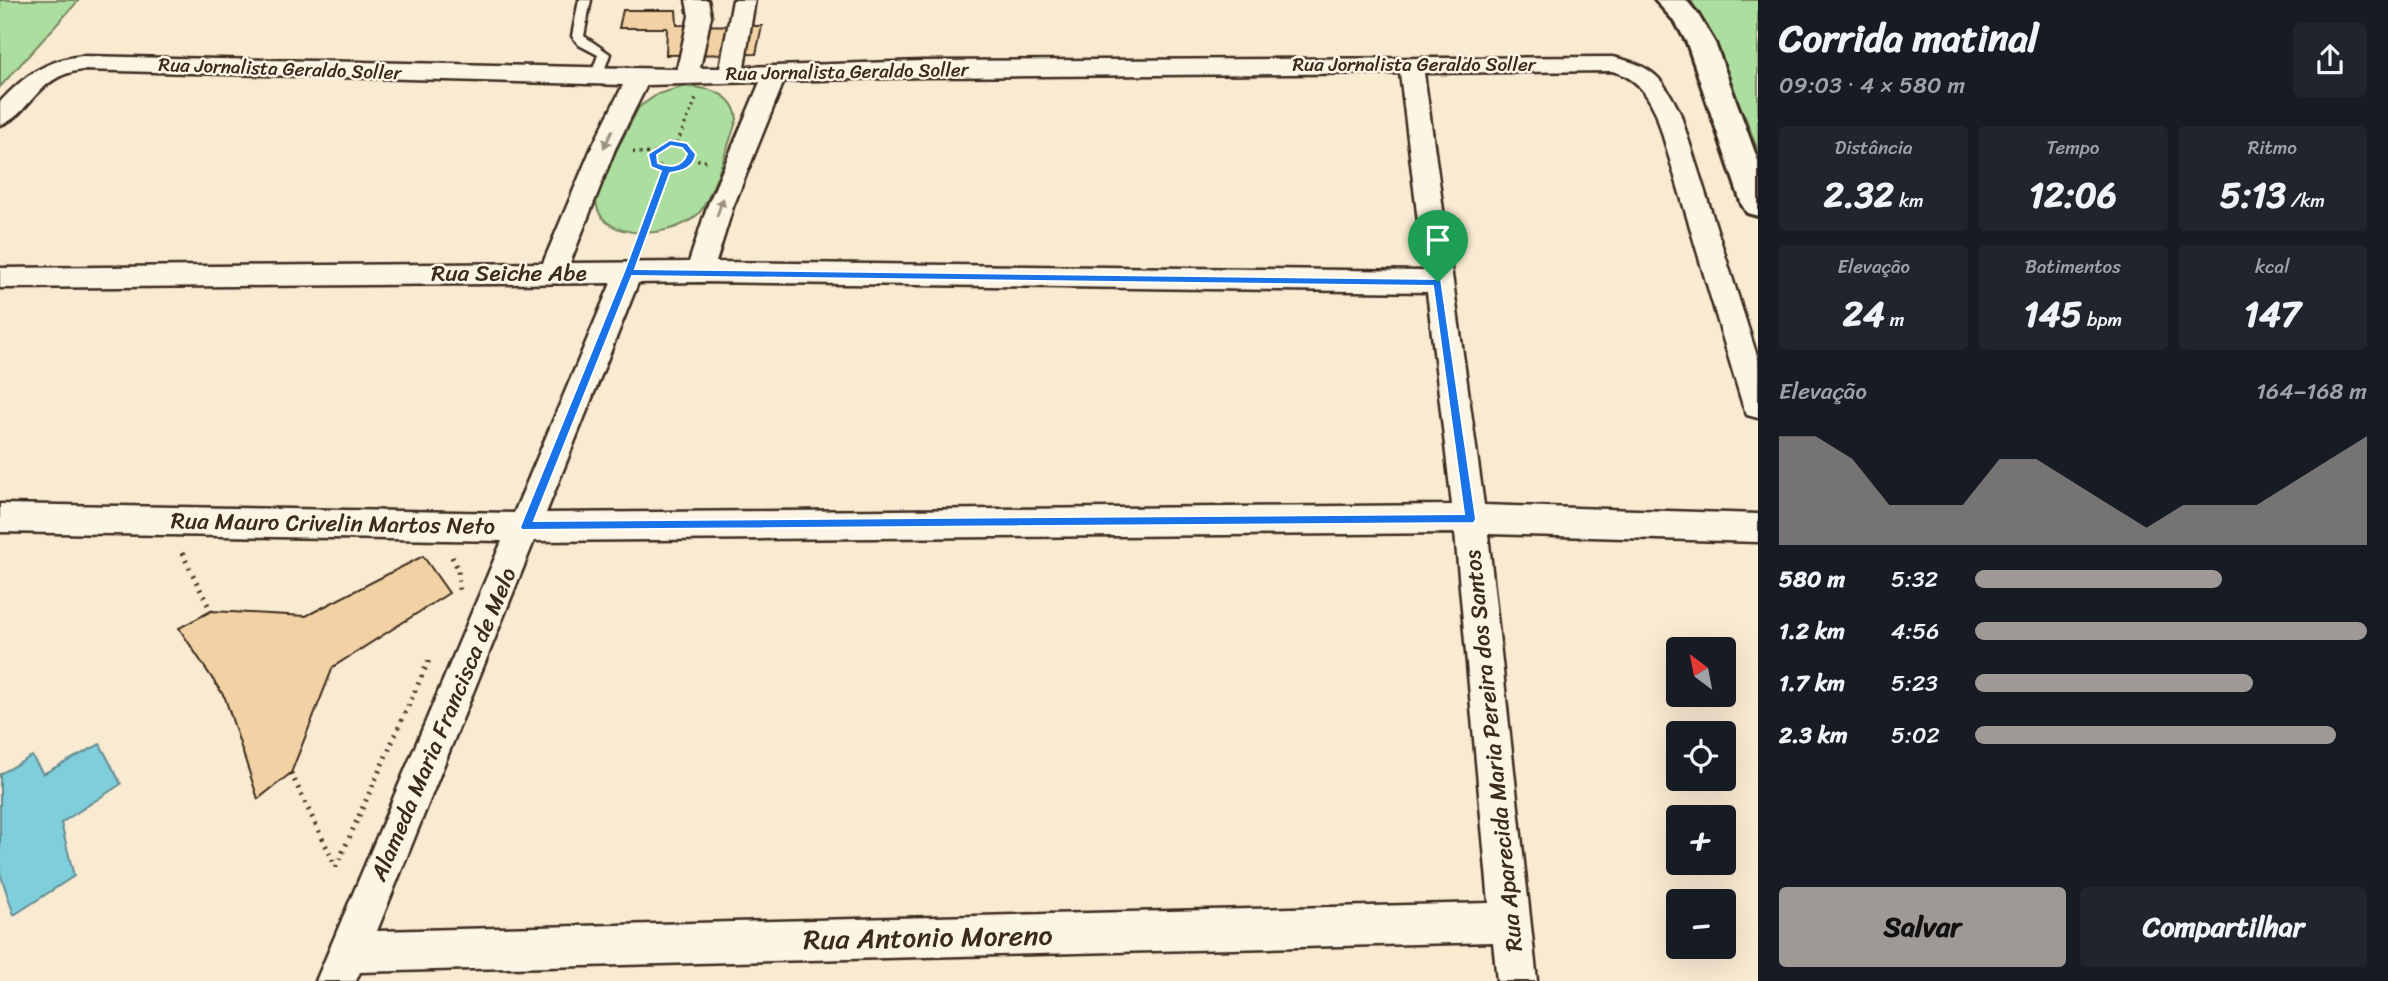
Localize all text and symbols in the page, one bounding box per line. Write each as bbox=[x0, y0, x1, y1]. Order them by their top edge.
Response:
text: Corrida matinal bbox=[1779, 5, 2039, 72]
button: share bbox=[2293, 23, 2367, 97]
street label: Rua Jornalista Geraldo Soller bbox=[158, 48, 403, 89]
street label: Rua Jornalista Geraldo Soller bbox=[1293, 48, 1537, 81]
street label: Rua Jornalista Geraldo Soller bbox=[725, 53, 970, 90]
text: 09:03 · 4 × 580 m bbox=[1779, 65, 1965, 106]
one-way arrow bbox=[602, 129, 614, 149]
text: Distância bbox=[1835, 131, 1913, 164]
text: Tempo bbox=[2047, 131, 2099, 164]
text: Ritmo bbox=[2248, 131, 2297, 164]
text: 2.32 bbox=[1824, 164, 1894, 226]
text: 12:06 bbox=[2029, 164, 2117, 226]
text: 5:13 bbox=[2220, 164, 2286, 226]
text: km bbox=[1894, 184, 1924, 217]
text: /km bbox=[2286, 184, 2325, 217]
one-way arrow bbox=[715, 196, 726, 217]
pin bbox=[1408, 210, 1468, 282]
icon: arrive bbox=[1419, 221, 1457, 259]
text: Elevação bbox=[1837, 250, 1910, 283]
text: Batimentos bbox=[2025, 250, 2121, 283]
text: kcal bbox=[2255, 250, 2290, 283]
street label: Rua Seiche Abe bbox=[431, 253, 587, 294]
text: 24 bbox=[1843, 283, 1885, 345]
text: 145 bbox=[2024, 283, 2082, 345]
text: 147 bbox=[2244, 283, 2301, 345]
text: m bbox=[1885, 303, 1904, 336]
text: bpm bbox=[2082, 303, 2122, 336]
text: Elevação bbox=[1779, 371, 1867, 412]
text: 164–168 m bbox=[2256, 371, 2367, 412]
street label: Rua Mauro Crivelin Martos Neto bbox=[171, 500, 495, 547]
street label: Rua Aparecida Maria Pereira dos Santos bbox=[1452, 548, 1535, 954]
text: 580 m bbox=[1779, 559, 1845, 600]
text: 5:32 bbox=[1891, 559, 1938, 600]
street label: Alameda Maria Francisca de Melo bbox=[358, 561, 528, 889]
text: 1.2 km bbox=[1779, 611, 1845, 652]
text: 4:56 bbox=[1891, 611, 1939, 652]
north arrow bbox=[1666, 637, 1736, 707]
map controls bbox=[1666, 637, 1736, 959]
text: 1.7 km bbox=[1779, 663, 1845, 704]
text: 5:23 bbox=[1891, 663, 1938, 704]
text: 2.3 km bbox=[1779, 715, 1848, 756]
text: 5:02 bbox=[1891, 715, 1940, 756]
button: locate bbox=[1666, 721, 1736, 791]
button: + bbox=[1666, 805, 1736, 875]
button: Salvar bbox=[1779, 887, 2066, 967]
button: Compartilhar bbox=[2080, 887, 2367, 967]
button: − bbox=[1666, 889, 1736, 959]
street label: Rua Antonio Moreno bbox=[803, 911, 1053, 964]

